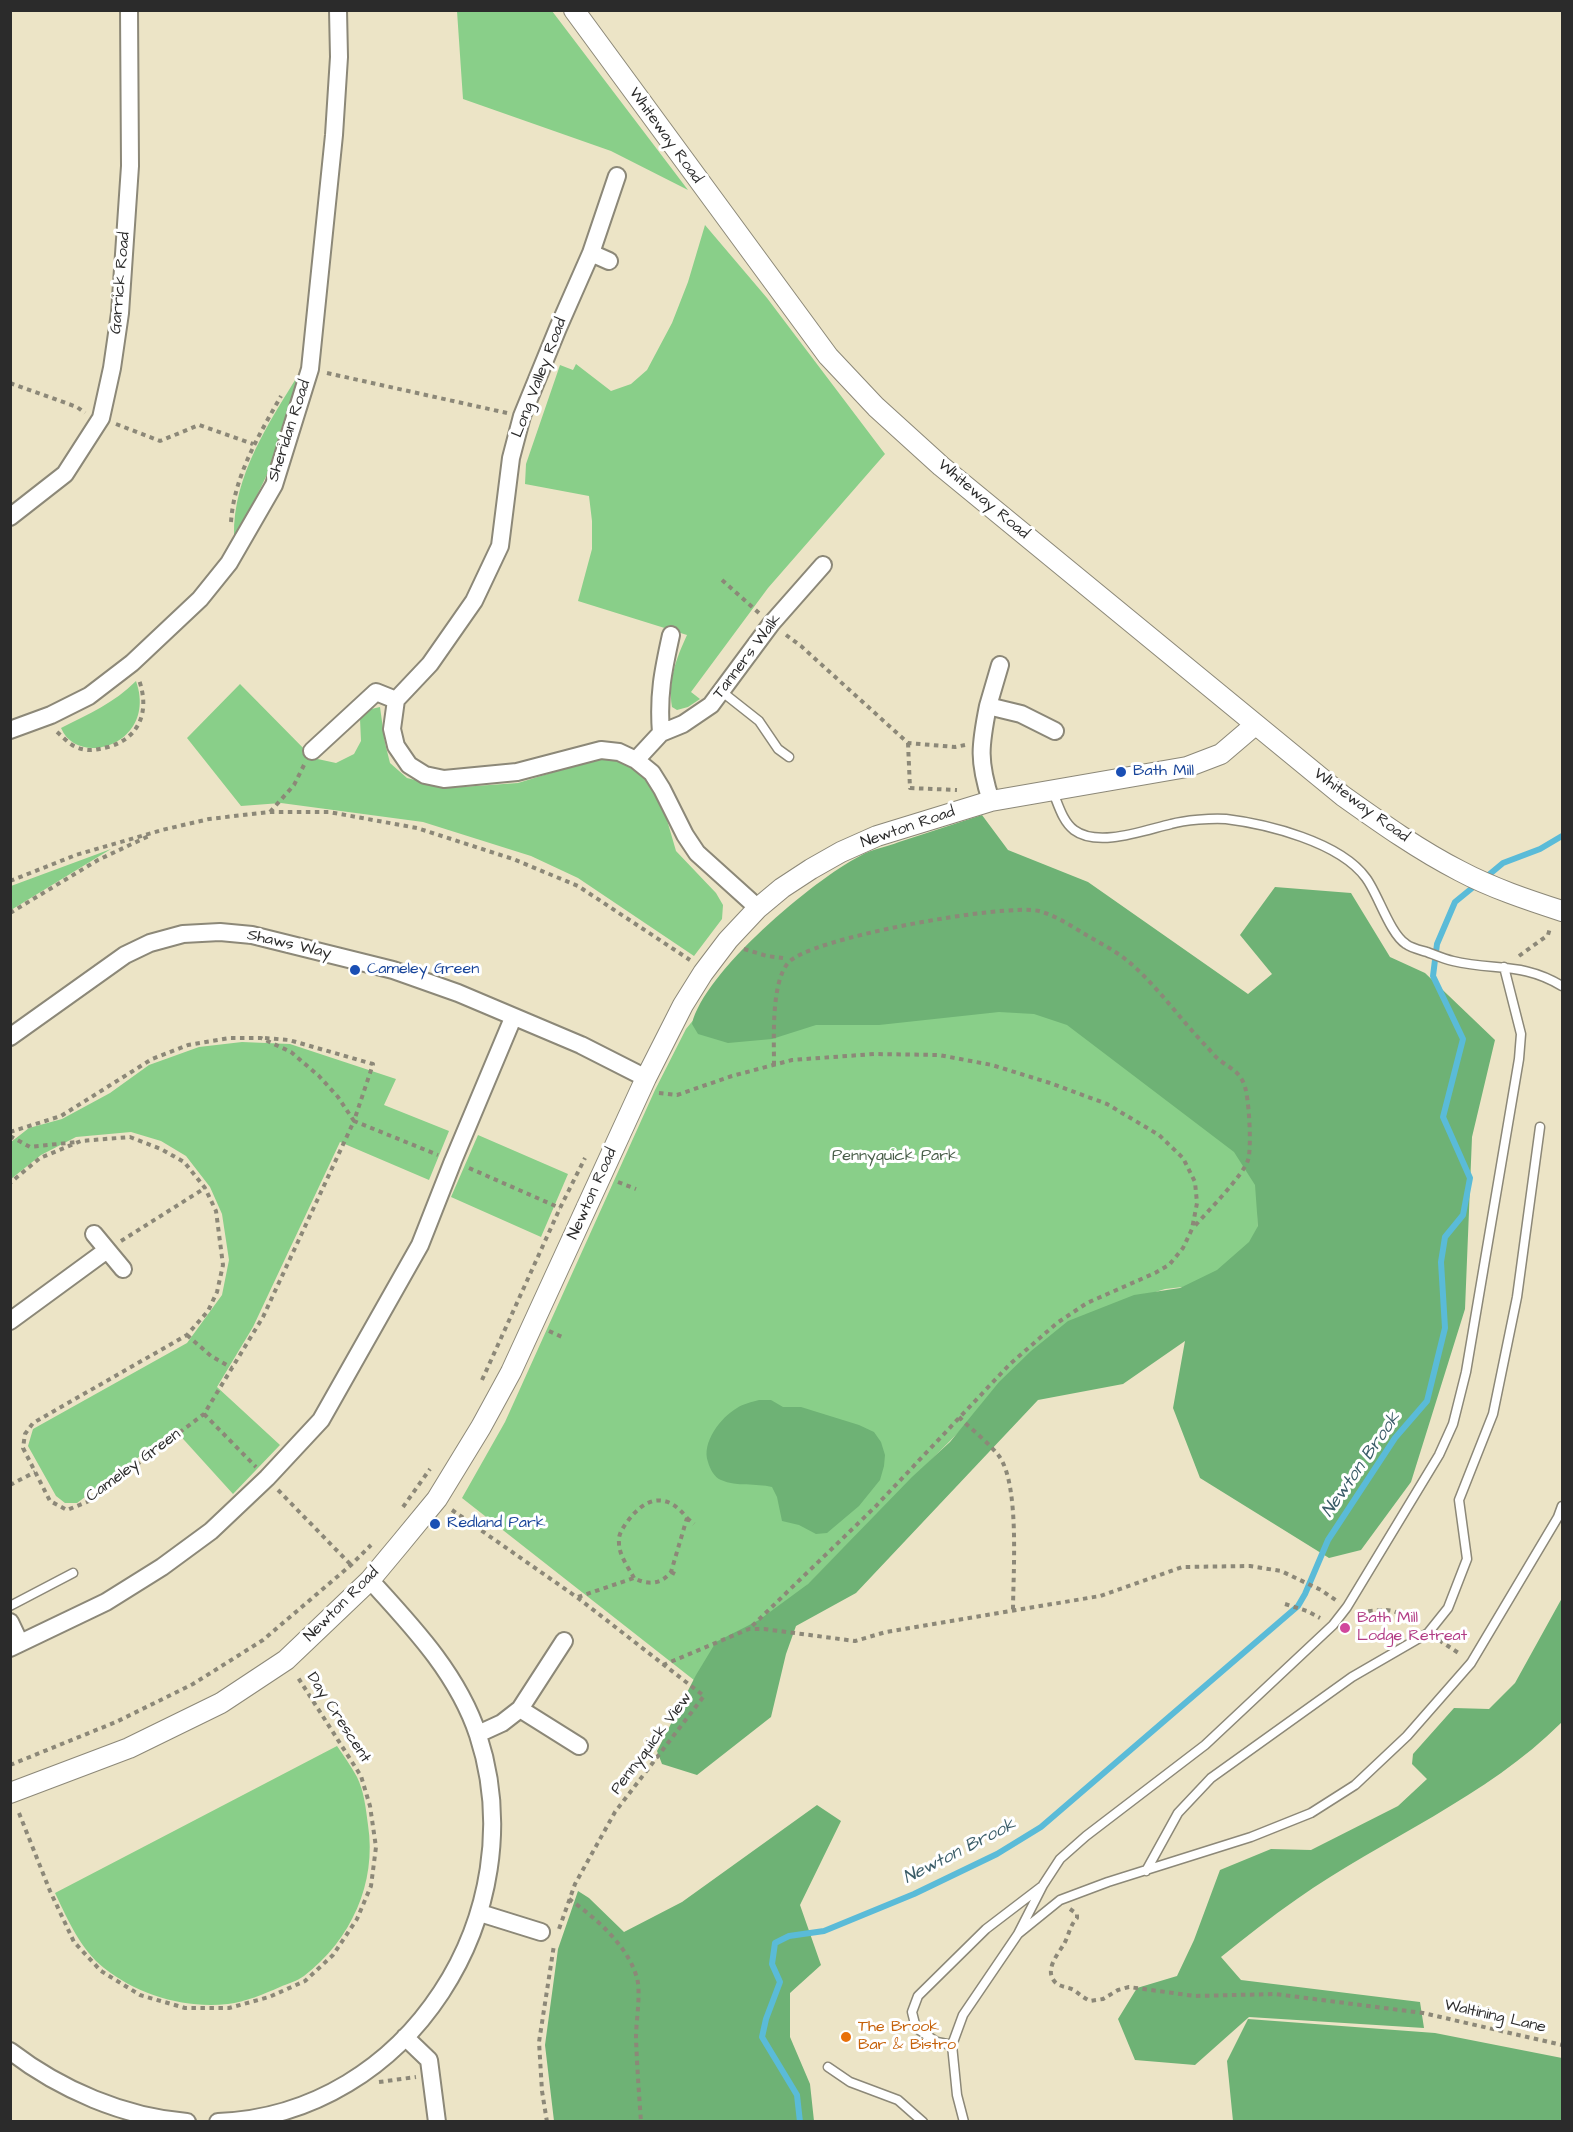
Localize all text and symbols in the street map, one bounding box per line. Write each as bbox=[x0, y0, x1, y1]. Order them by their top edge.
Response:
street label: Whiteway Road bbox=[624, 84, 706, 188]
street label: Garrick Road bbox=[107, 231, 135, 335]
street label: Long Valley Road bbox=[508, 315, 572, 441]
street label: Sheridan Road bbox=[265, 378, 315, 484]
street label: Whiteway Road bbox=[933, 456, 1033, 544]
street label: Tanners Walk bbox=[710, 611, 786, 703]
place label: Bath Mill bbox=[1133, 762, 1194, 782]
marker: Bath Mill bbox=[1114, 765, 1128, 779]
street label: Whiteway Road bbox=[1309, 765, 1413, 847]
street label: Newton Road bbox=[858, 803, 958, 853]
street label: Shaws Way bbox=[245, 926, 333, 964]
place label: Cameley Green bbox=[367, 960, 479, 980]
marker: Cameley Green bbox=[348, 963, 362, 977]
street label: Newton Road bbox=[564, 1145, 622, 1243]
park label: Pennyquick Park bbox=[832, 1147, 958, 1167]
water label: Newton Brook bbox=[1318, 1408, 1406, 1522]
street label: Cameley Green bbox=[83, 1425, 185, 1507]
place label: Redland Park bbox=[447, 1514, 546, 1534]
marker: Redland Park bbox=[428, 1517, 442, 1531]
street label: Newton Road bbox=[300, 1563, 384, 1647]
place label: Bath Mill Lodge Retreat bbox=[1357, 1609, 1467, 1647]
marker: Bath Mill Lodge Retreat bbox=[1338, 1621, 1352, 1635]
street label: Day Crescent bbox=[302, 1669, 374, 1767]
street label: Pennyquick View bbox=[607, 1689, 697, 1799]
water label: Newton Brook bbox=[900, 1814, 1020, 1890]
street label: Waltining Lane bbox=[1442, 1996, 1548, 2038]
place label: The Brook Bar & Bistro bbox=[858, 2018, 956, 2056]
marker: The Brook Bar & Bistro bbox=[839, 2030, 853, 2044]

